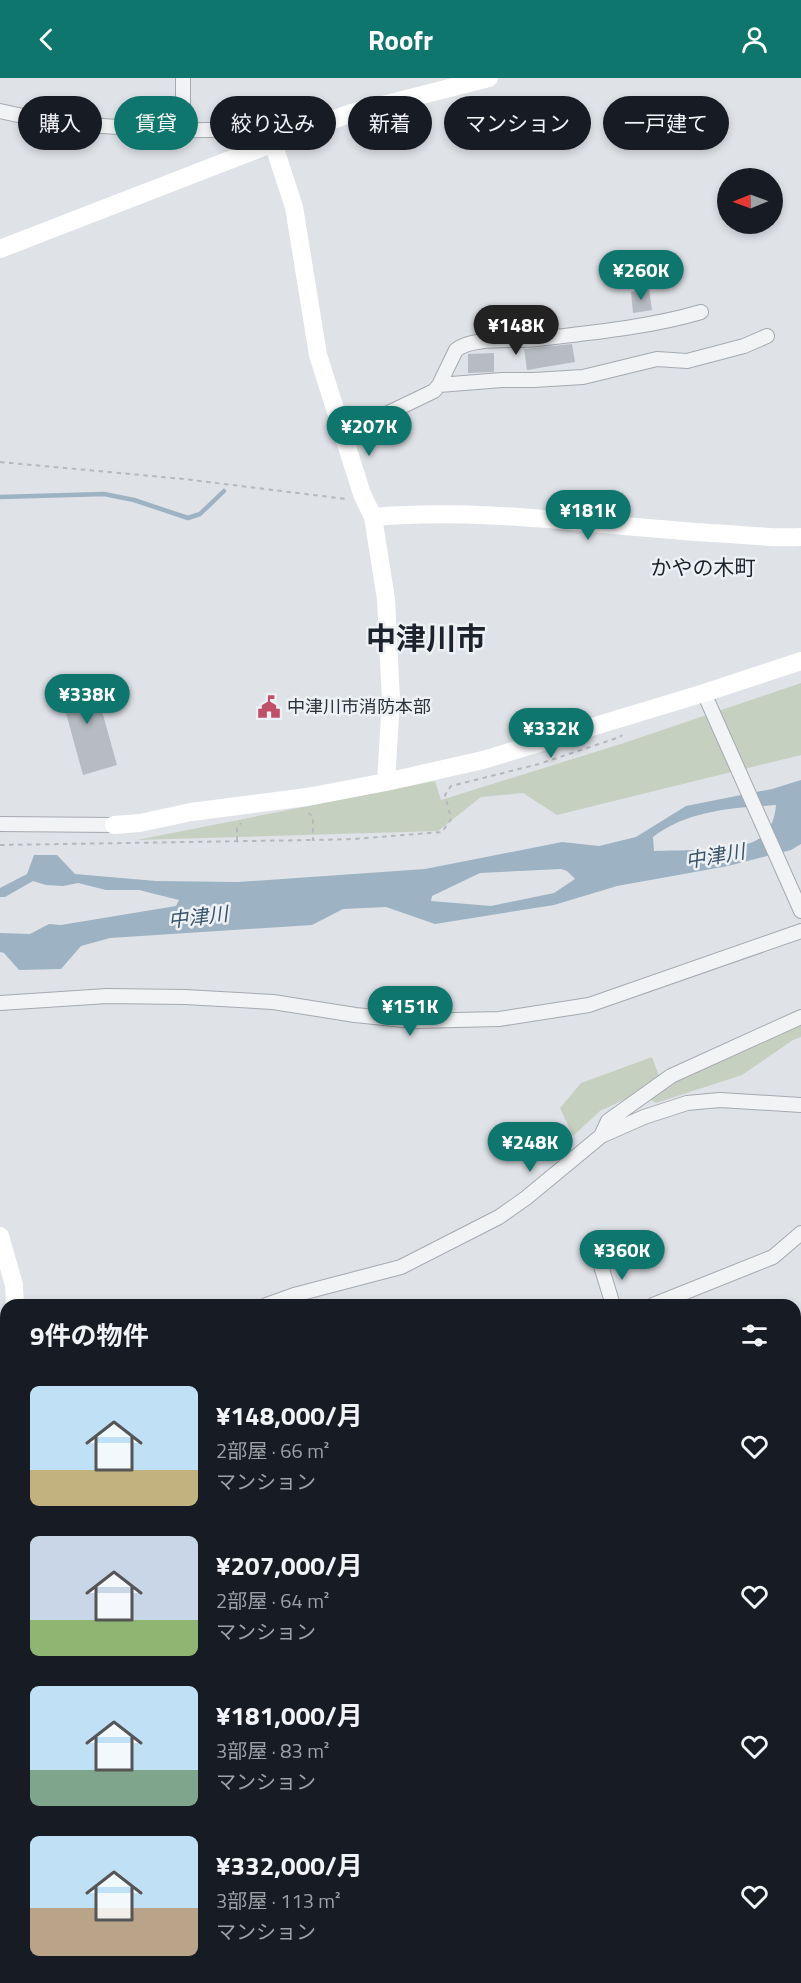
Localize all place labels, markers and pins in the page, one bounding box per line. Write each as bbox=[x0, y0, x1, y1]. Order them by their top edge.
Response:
pin: ¥260K bbox=[599, 250, 683, 301]
pin: ¥148K bbox=[474, 305, 558, 356]
pin: ¥207K bbox=[327, 406, 411, 457]
pin: ¥181K bbox=[546, 490, 630, 541]
pin: ¥338K bbox=[45, 674, 129, 725]
place label: 中津川市消防本部 bbox=[287, 693, 431, 720]
public building icon: 中津川市消防本部 bbox=[256, 694, 282, 720]
pin: ¥332K bbox=[509, 708, 593, 759]
pin: ¥151K bbox=[368, 986, 452, 1037]
pin: ¥248K bbox=[488, 1122, 572, 1173]
pin: ¥360K bbox=[580, 1230, 664, 1281]

